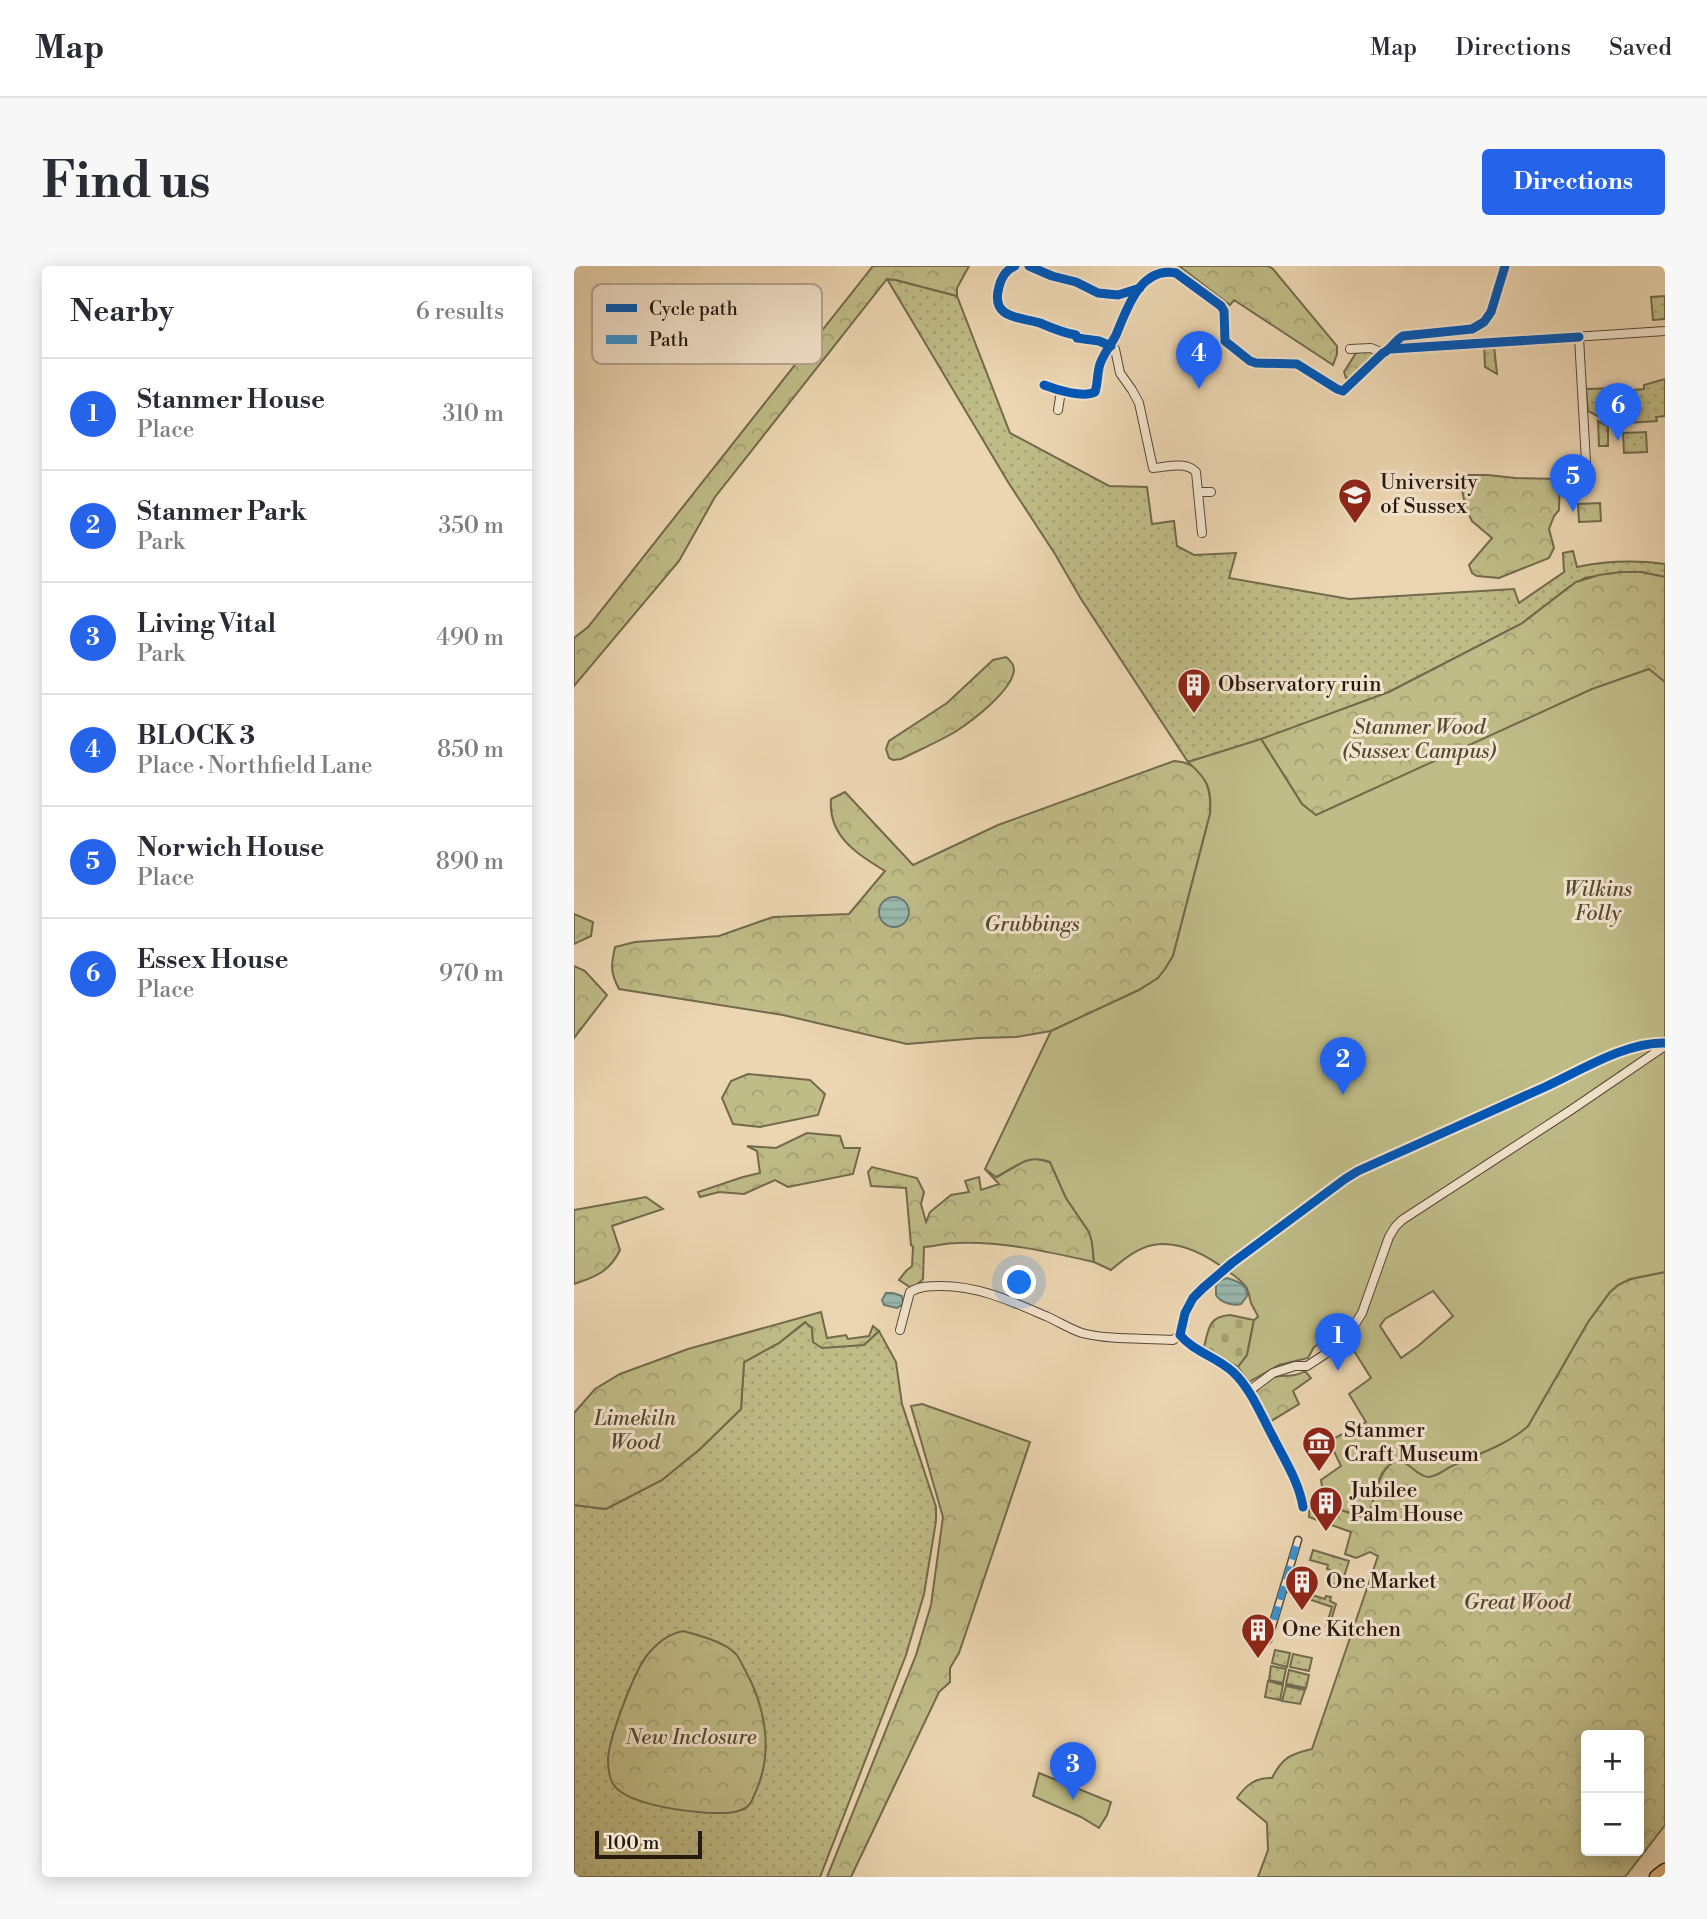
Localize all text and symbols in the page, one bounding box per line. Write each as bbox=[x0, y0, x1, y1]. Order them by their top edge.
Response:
text: Map bbox=[35, 28, 104, 69]
text: Map bbox=[1370, 33, 1417, 63]
text: Directions bbox=[1455, 33, 1571, 63]
text: Saved bbox=[1609, 33, 1672, 63]
button: Directions bbox=[1482, 149, 1665, 215]
text: Find us bbox=[42, 152, 211, 213]
legend bbox=[592, 284, 822, 364]
text: Nearby bbox=[70, 293, 174, 331]
text: Cycle path bbox=[649, 297, 738, 321]
text: 6 results bbox=[416, 298, 504, 326]
text: Path bbox=[649, 328, 689, 352]
pin: 4 bbox=[1176, 331, 1222, 389]
pin: 6 bbox=[1595, 383, 1641, 441]
text: Stanmer House bbox=[137, 384, 325, 416]
text: 1 bbox=[87, 400, 99, 428]
text: 310 m bbox=[443, 400, 504, 428]
text: Place bbox=[137, 416, 194, 444]
pin: 5 bbox=[1550, 454, 1596, 512]
place label: University of Sussex bbox=[1380, 470, 1479, 520]
school or university icon: University of Sussex bbox=[1336, 476, 1374, 525]
text: Stanmer Park bbox=[137, 496, 307, 528]
text: 2 bbox=[86, 512, 100, 540]
text: 350 m bbox=[438, 512, 504, 540]
text: Park bbox=[137, 528, 185, 556]
text: Living Vital bbox=[137, 608, 276, 640]
text: 3 bbox=[86, 624, 100, 652]
text: 490 m bbox=[436, 624, 504, 652]
text: Park bbox=[137, 640, 185, 668]
building icon: Observatory ruin bbox=[1175, 666, 1213, 715]
place label: Observatory ruin bbox=[1218, 672, 1382, 698]
park label: Stanmer Wood (Sussex Campus) bbox=[1342, 715, 1496, 765]
text: BLOCK 3 bbox=[137, 720, 255, 752]
text: 4 bbox=[85, 736, 101, 764]
text: 850 m bbox=[437, 736, 504, 764]
text: Place · Northfield Lane bbox=[137, 752, 373, 780]
text: Norwich House bbox=[137, 832, 324, 864]
text: 5 bbox=[86, 848, 100, 876]
text: 890 m bbox=[436, 848, 504, 876]
text: Place bbox=[137, 864, 194, 892]
park label: Wilkins Folly bbox=[1564, 877, 1632, 927]
park label: Grubbings bbox=[984, 912, 1080, 938]
text: Essex House bbox=[137, 944, 288, 976]
text: 6 bbox=[86, 960, 100, 988]
text: 970 m bbox=[439, 960, 504, 988]
text: Place bbox=[137, 976, 194, 1004]
pin: 2 bbox=[1320, 1037, 1366, 1095]
your location bbox=[1002, 1265, 1036, 1299]
pin: 1 bbox=[1315, 1313, 1361, 1371]
park label: Limekiln Wood bbox=[593, 1406, 676, 1456]
place label: Stanmer Craft Museum bbox=[1344, 1418, 1479, 1468]
museum icon: Stanmer Craft Museum bbox=[1300, 1424, 1338, 1473]
place label: Jubilee Palm House bbox=[1349, 1478, 1463, 1528]
building icon: Jubilee Palm House bbox=[1307, 1484, 1345, 1533]
building icon: One Market bbox=[1283, 1563, 1321, 1612]
place label: One Market bbox=[1326, 1569, 1437, 1595]
park label: Great Wood bbox=[1464, 1590, 1572, 1616]
building icon: One Kitchen bbox=[1239, 1611, 1277, 1660]
place label: One Kitchen bbox=[1282, 1617, 1402, 1643]
park label: New Inclosure bbox=[625, 1725, 757, 1751]
map controls bbox=[1581, 1730, 1644, 1856]
button: + bbox=[1581, 1730, 1644, 1793]
pin: 3 bbox=[1050, 1742, 1096, 1800]
button: − bbox=[1581, 1793, 1644, 1856]
scale bar bbox=[595, 1828, 702, 1860]
text: 100 m bbox=[606, 1831, 659, 1855]

